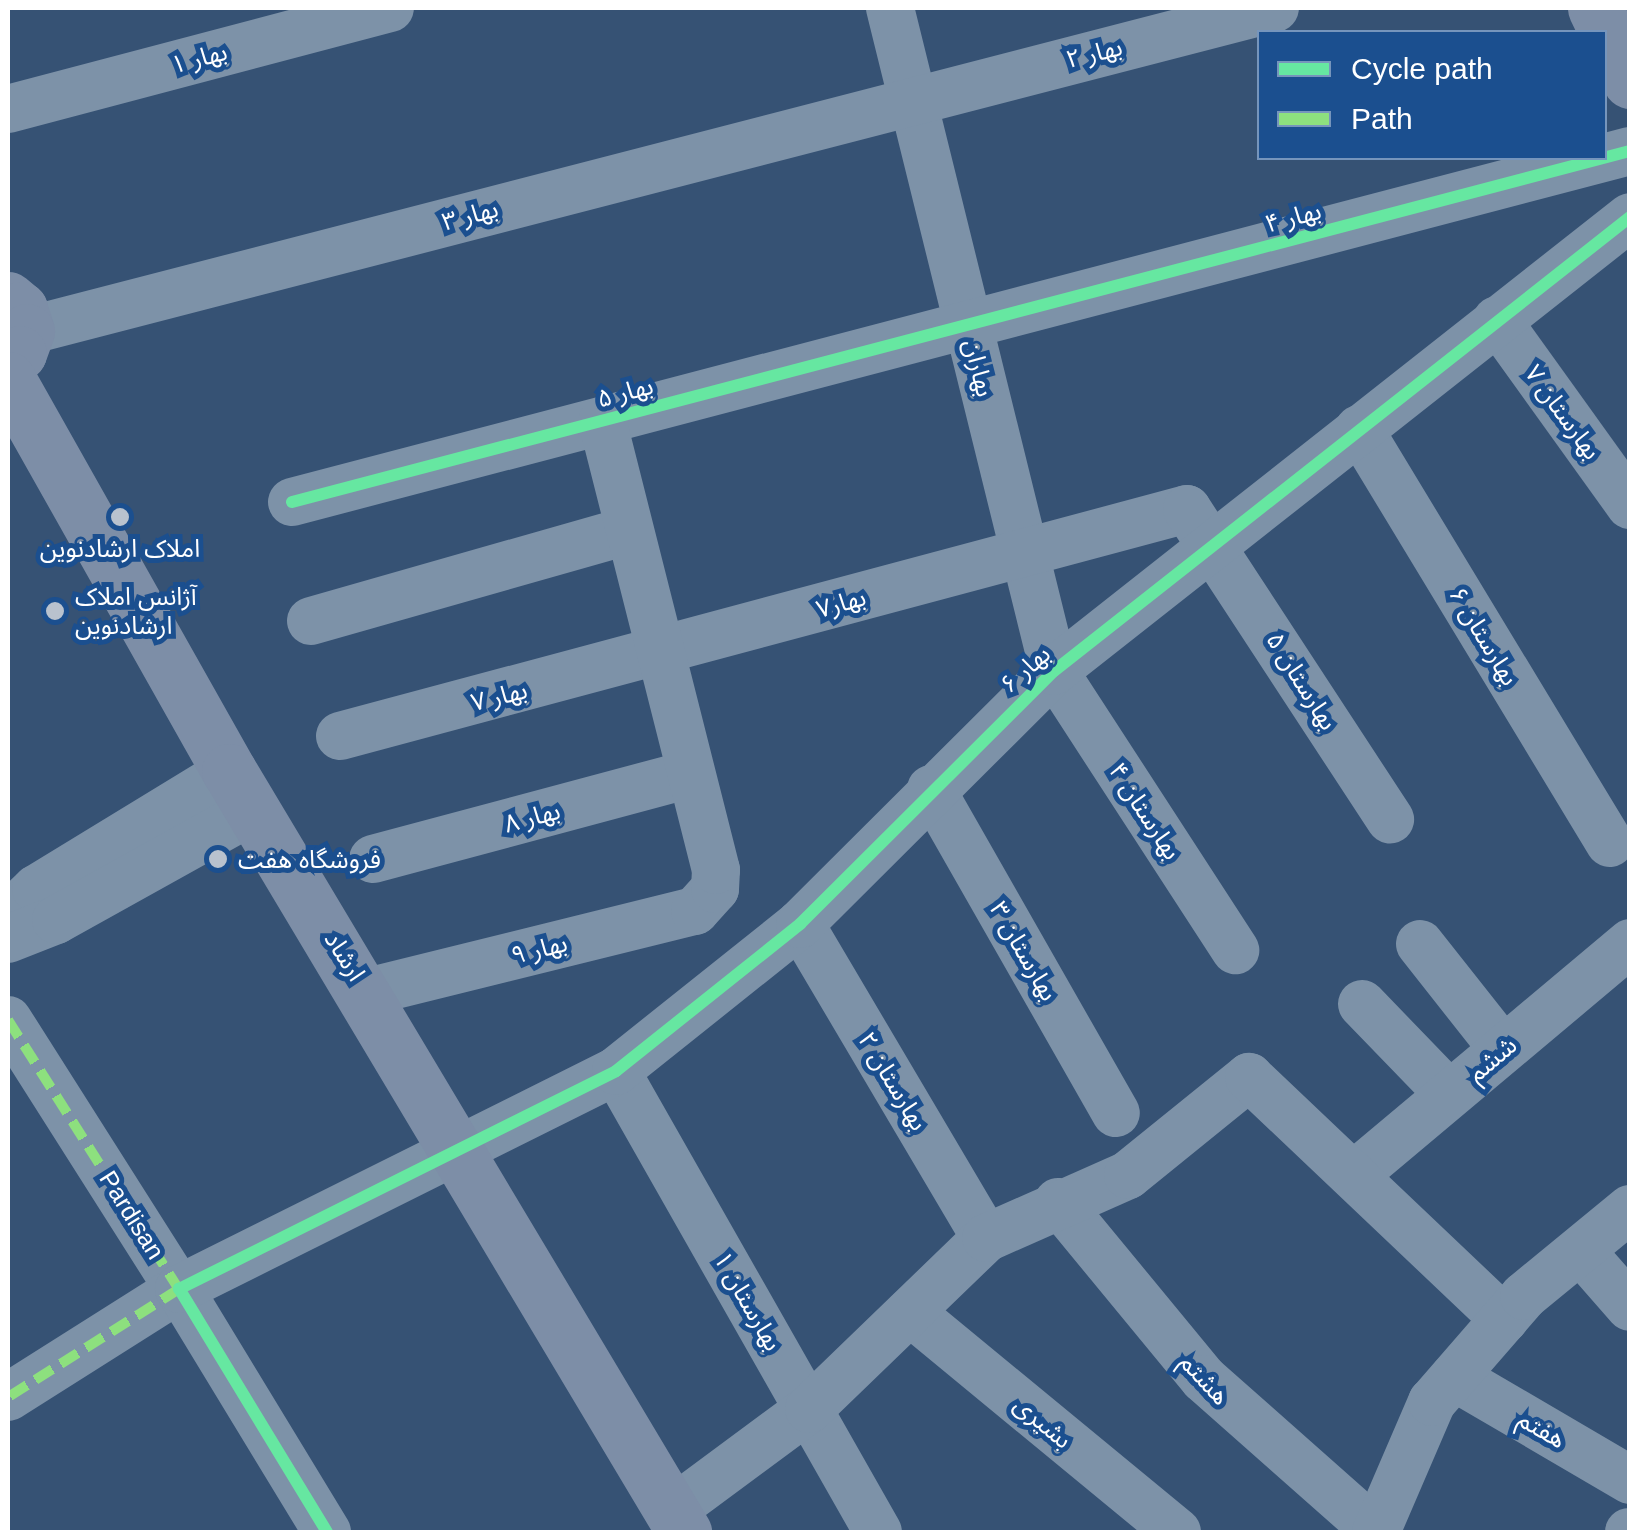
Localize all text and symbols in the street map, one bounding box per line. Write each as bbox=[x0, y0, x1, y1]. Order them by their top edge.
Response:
legend bbox=[1257, 30, 1607, 160]
street label: بهار ۲ bbox=[1063, 32, 1125, 74]
street label: بهار ۱ bbox=[168, 36, 230, 80]
text: Cycle path bbox=[1351, 52, 1493, 85]
text: Path bbox=[1351, 102, 1413, 135]
street label: بهار ۳ bbox=[439, 193, 501, 237]
street label: بهار ۴ bbox=[1262, 195, 1324, 239]
street label: بهاران bbox=[957, 336, 1001, 400]
street label: بهارستان ۷ bbox=[1519, 359, 1607, 465]
street label: بهار ۵ bbox=[594, 370, 656, 414]
marker: املاک ارشادنوین bbox=[109, 506, 131, 528]
place label: املاک ارشادنوین bbox=[40, 533, 200, 563]
street label: بهارستان ۶ bbox=[1443, 581, 1525, 691]
place label: آژانس املاک ارشادنوین bbox=[75, 582, 197, 641]
street label: بهار۷ bbox=[813, 582, 869, 624]
marker: آژانس املاک ارشادنوین bbox=[44, 600, 66, 622]
street label: بهارستان ۵ bbox=[1260, 627, 1344, 735]
street label: بهار ۶ bbox=[994, 639, 1056, 699]
street label: بهار ۷ bbox=[468, 675, 530, 717]
street label: بهارستان ۴ bbox=[1103, 757, 1187, 865]
street label: بهار ۸ bbox=[501, 795, 563, 839]
place label: فروشگاه هفت bbox=[238, 844, 381, 874]
marker: فروشگاه هفت bbox=[207, 848, 229, 870]
street label: بهارستان ۳ bbox=[984, 896, 1064, 1006]
street label: ارشاد bbox=[318, 926, 372, 986]
street label: بهار ۹ bbox=[508, 928, 570, 970]
street label: بهارستان ۲ bbox=[852, 1026, 934, 1136]
street label: ششم bbox=[1461, 1030, 1523, 1088]
street label: Pardisan bbox=[93, 1165, 171, 1265]
street label: بهارستان ۱ bbox=[708, 1246, 788, 1356]
street label: هشتم bbox=[1174, 1347, 1236, 1411]
street label: بشیری bbox=[1008, 1389, 1078, 1455]
street label: هفتم bbox=[1513, 1403, 1571, 1455]

